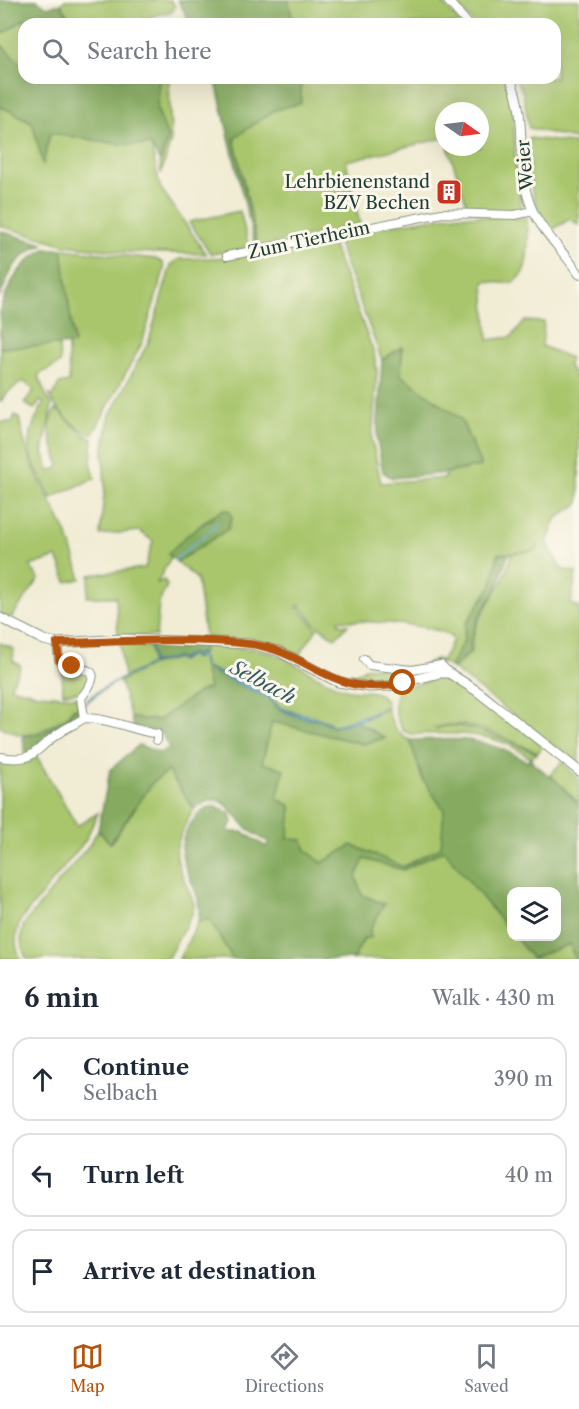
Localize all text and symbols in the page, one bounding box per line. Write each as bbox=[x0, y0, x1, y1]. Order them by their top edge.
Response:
search box bbox=[18, 18, 561, 84]
icon: search bbox=[39, 35, 72, 68]
text: Search here bbox=[87, 38, 212, 65]
north arrow bbox=[435, 102, 489, 156]
street label: Weier bbox=[512, 138, 538, 193]
place label: Lehrbienenstand BZV Bechen bbox=[284, 171, 430, 214]
building icon: Lehrbienenstand BZV Bechen bbox=[434, 177, 464, 207]
street label: Zum Tierheim bbox=[246, 216, 372, 264]
route end bbox=[58, 652, 84, 678]
water label: Selbach bbox=[225, 654, 300, 709]
route start bbox=[389, 669, 415, 695]
map controls bbox=[507, 887, 561, 941]
button: layers bbox=[507, 887, 561, 941]
text: 6 min bbox=[24, 982, 99, 1014]
text: Walk · 430 m bbox=[432, 986, 555, 1010]
text: Continue bbox=[83, 1054, 189, 1081]
icon: ahead bbox=[26, 1063, 59, 1096]
text: 390 m bbox=[494, 1067, 553, 1091]
text: Selbach bbox=[83, 1081, 158, 1105]
icon: left bbox=[26, 1159, 59, 1192]
text: Turn left bbox=[83, 1162, 184, 1189]
text: 40 m bbox=[505, 1163, 553, 1187]
icon: arrive bbox=[26, 1255, 59, 1288]
text: Arrive at destination bbox=[83, 1258, 316, 1285]
tab: Map bbox=[70, 1340, 105, 1396]
tab: Directions bbox=[245, 1340, 324, 1396]
tab: Saved bbox=[464, 1340, 509, 1396]

